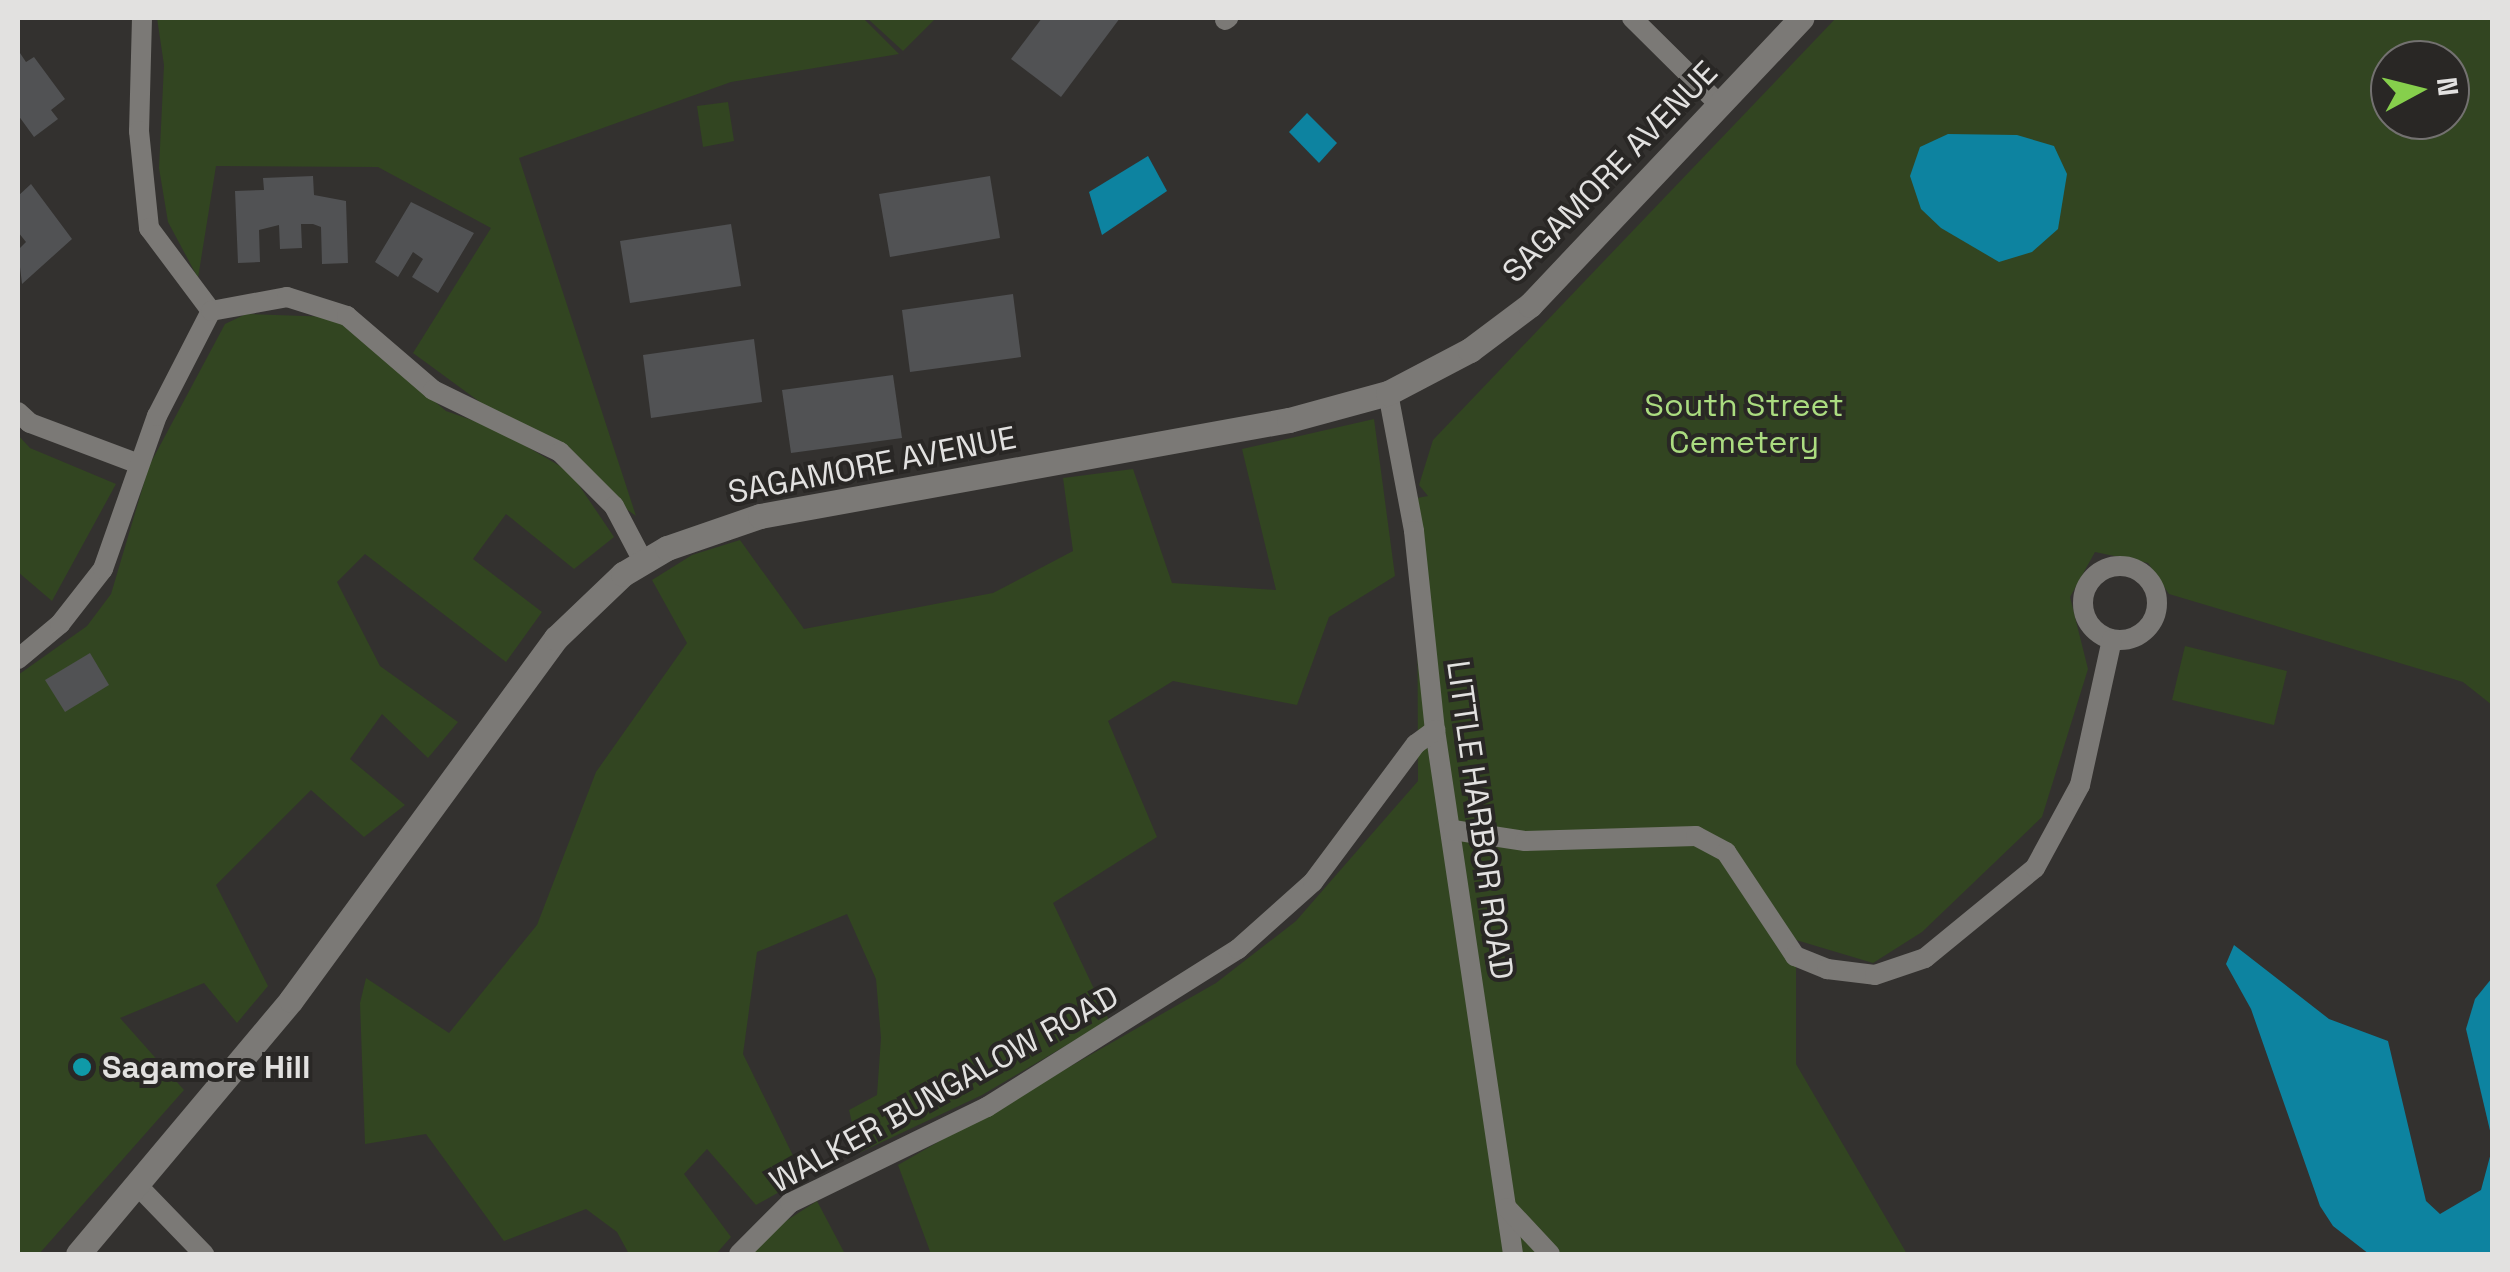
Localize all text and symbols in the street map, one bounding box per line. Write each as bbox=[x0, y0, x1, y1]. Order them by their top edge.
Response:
north arrow bbox=[2370, 40, 2470, 140]
street label: SAGAMORE AVENUE bbox=[1494, 53, 1726, 291]
text: N bbox=[2429, 75, 2467, 98]
park label: South Street Cemetery bbox=[1644, 387, 1844, 462]
street label: SAGAMORE AVENUE bbox=[724, 418, 1020, 512]
street label: LITTLE HARBOR ROAD bbox=[1439, 658, 1521, 982]
street label: WALKER BUNGALOW ROAD bbox=[763, 977, 1125, 1201]
place label: Sagamore Hill bbox=[102, 1048, 311, 1086]
marker: Sagamore Hill bbox=[71, 1056, 93, 1078]

